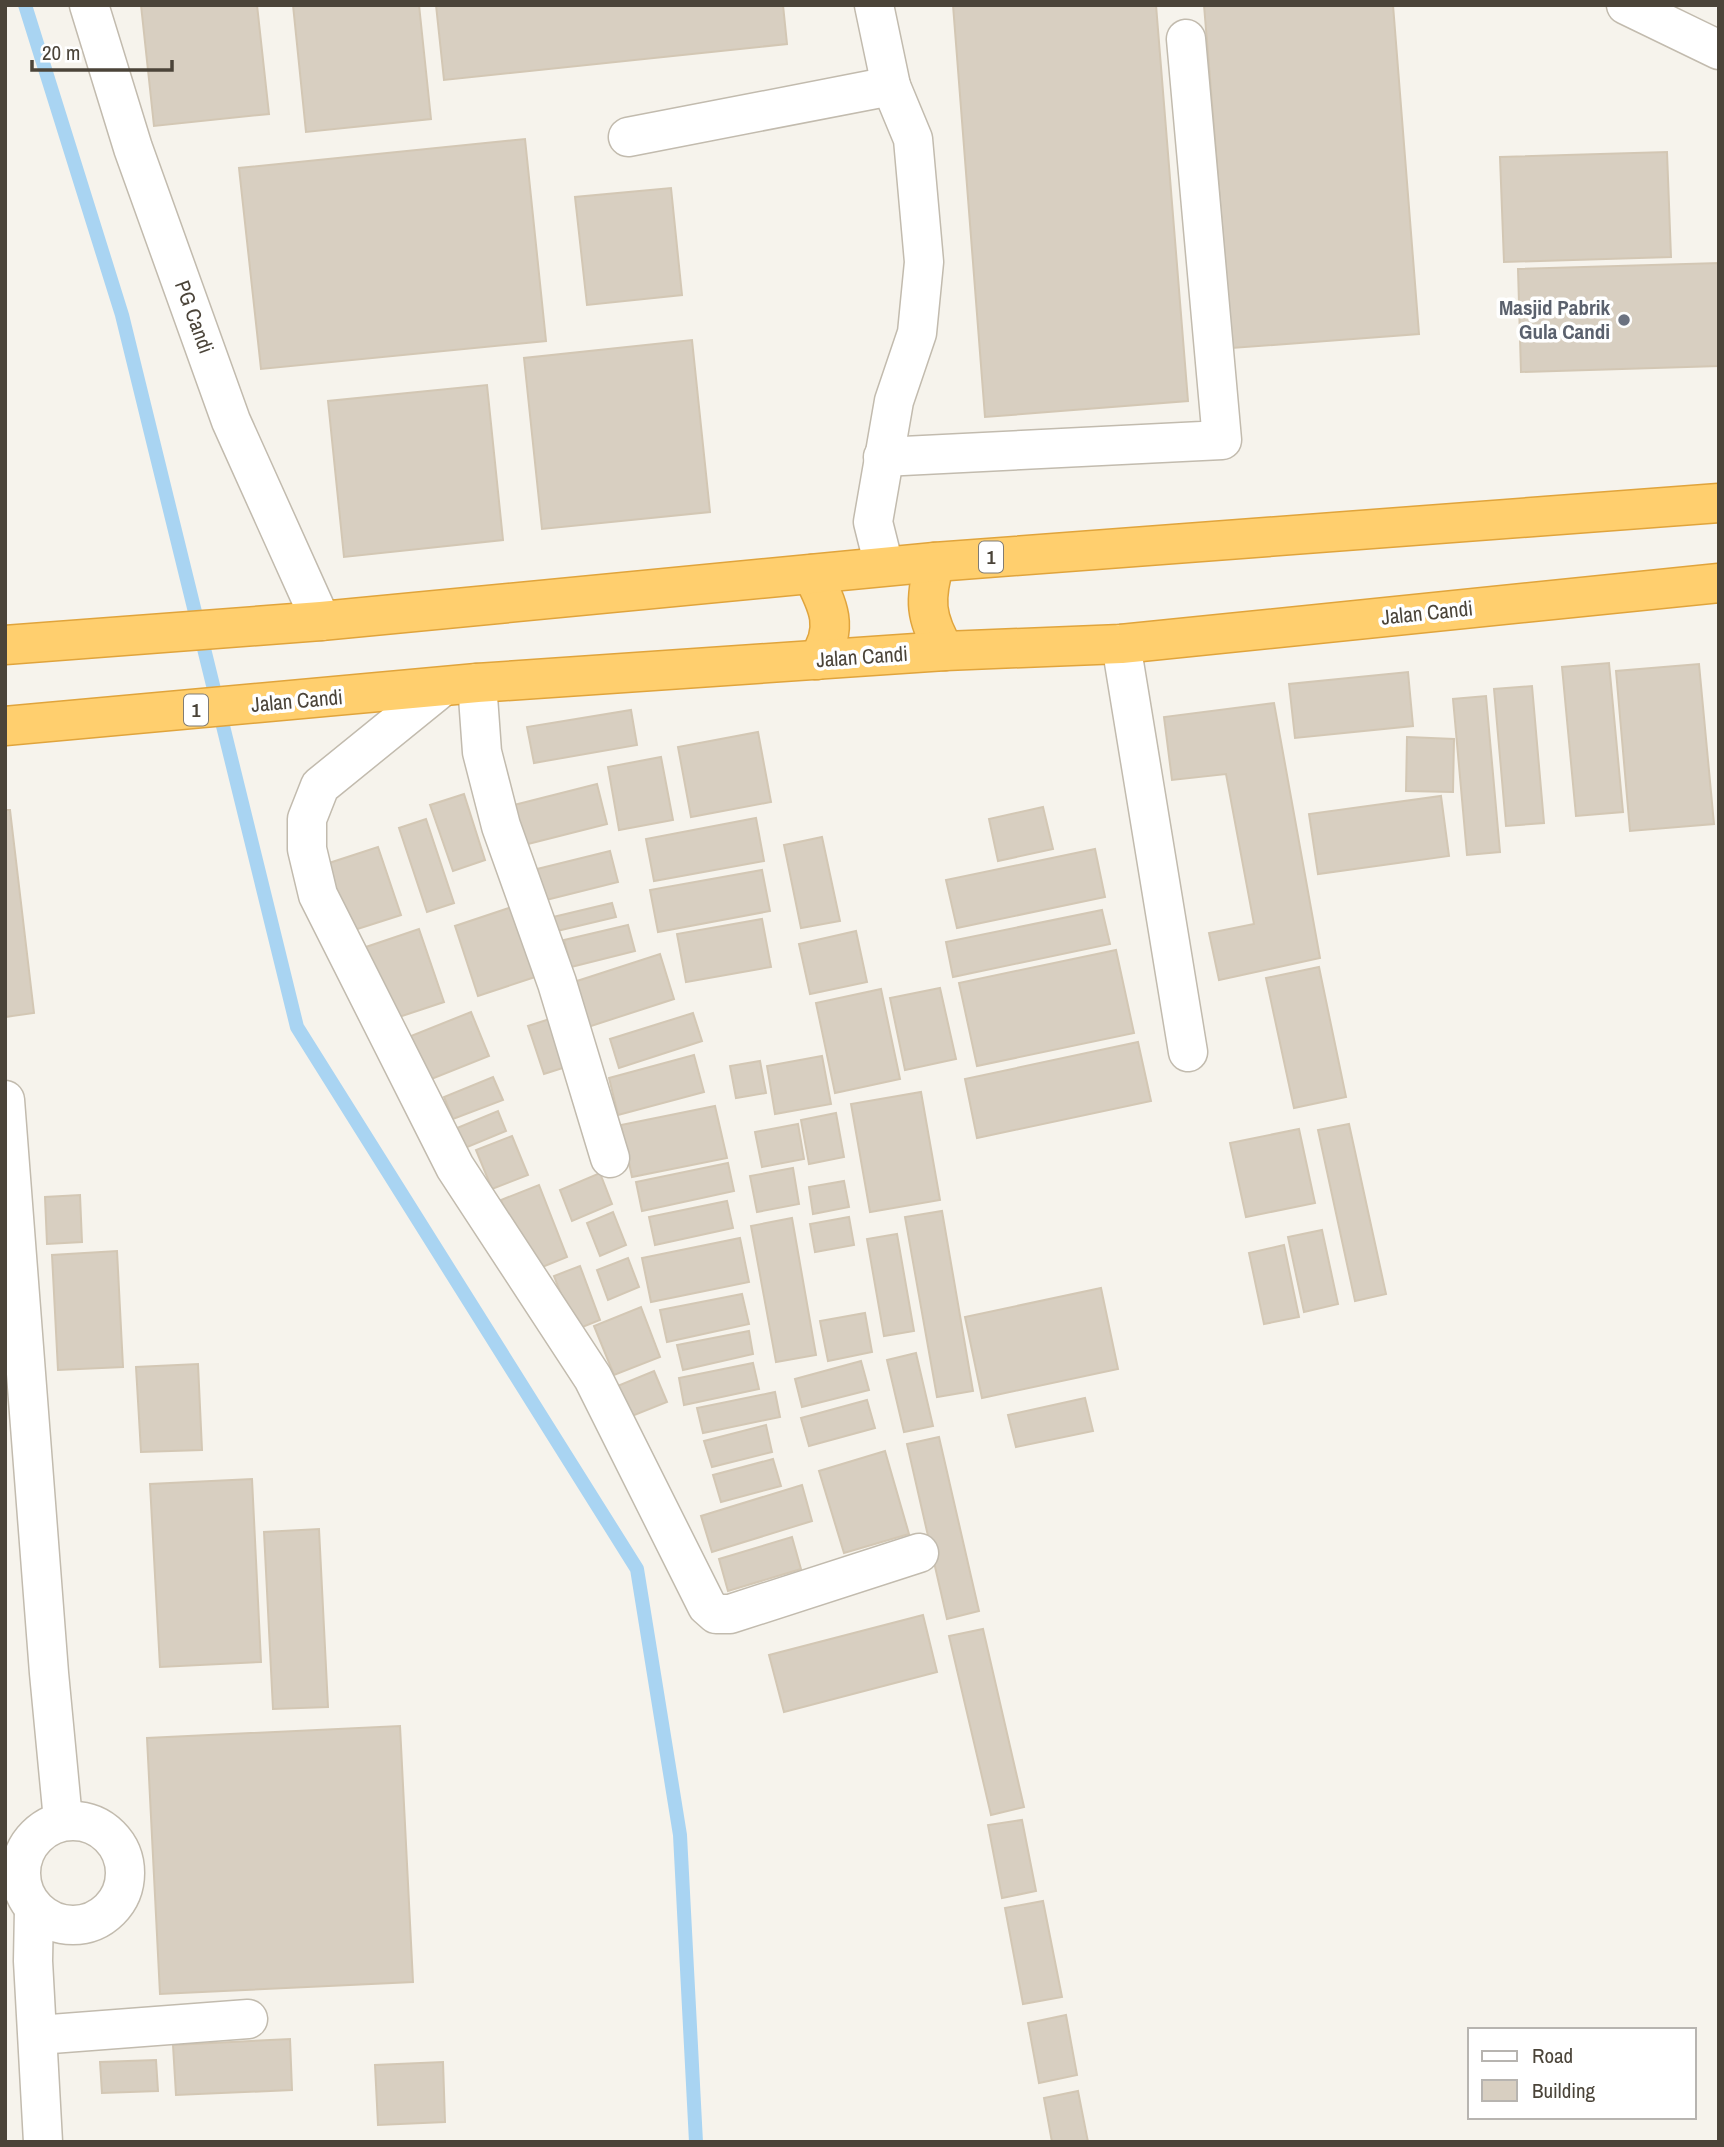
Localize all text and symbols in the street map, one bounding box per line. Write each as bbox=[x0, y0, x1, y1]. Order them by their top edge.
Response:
scale bar bbox=[32, 28, 172, 72]
text: 20 m bbox=[42, 38, 80, 67]
street label: PG Candi bbox=[168, 276, 221, 357]
place label: Masjid Pabrik Gula Candi bbox=[1499, 293, 1610, 346]
marker: Masjid Pabrik Gula Candi bbox=[1616, 312, 1632, 328]
road number: 1 bbox=[979, 542, 1003, 572]
street label: Jalan Candi bbox=[1380, 593, 1474, 632]
street label: Jalan Candi bbox=[815, 639, 909, 674]
street label: Jalan Candi bbox=[250, 682, 344, 719]
road number: 1 bbox=[184, 694, 208, 726]
legend bbox=[1468, 2028, 1696, 2119]
text: Road bbox=[1532, 2041, 1573, 2070]
text: Building bbox=[1532, 2076, 1596, 2105]

